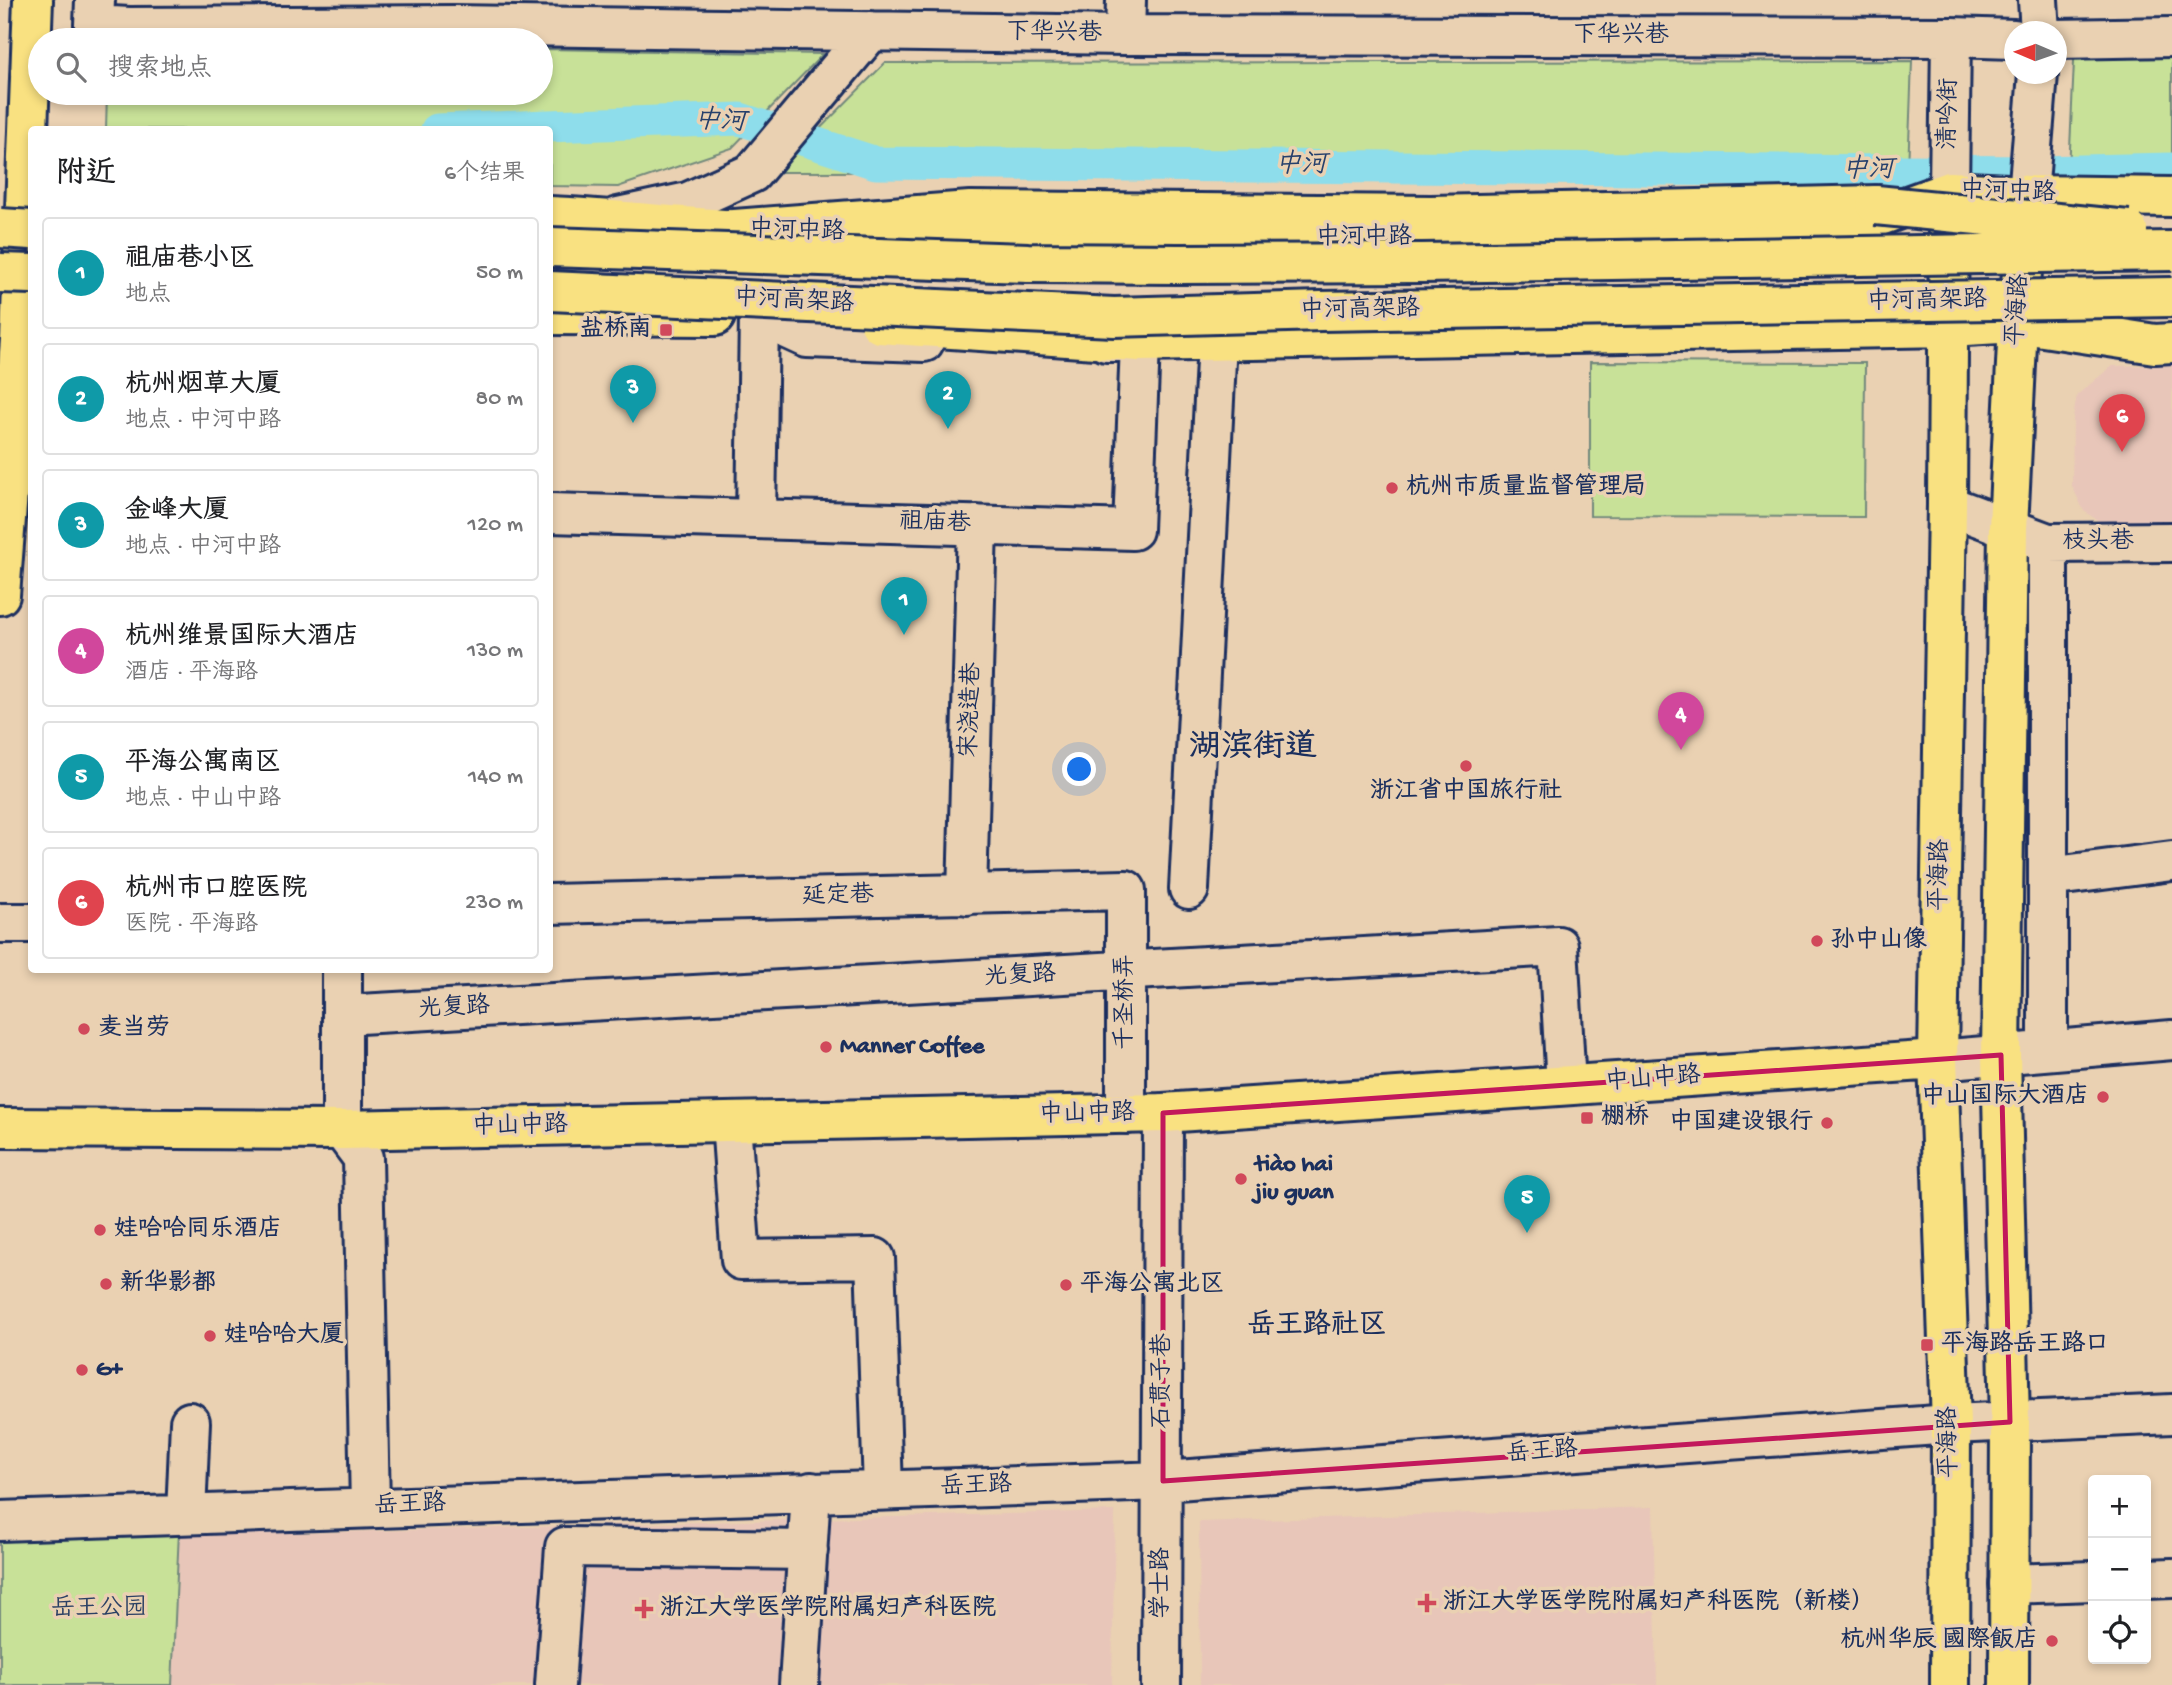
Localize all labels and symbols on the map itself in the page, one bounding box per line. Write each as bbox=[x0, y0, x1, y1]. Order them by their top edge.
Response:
street label: 下华兴巷 bbox=[1006, 18, 1102, 49]
street label: 下华兴巷 bbox=[1573, 21, 1669, 51]
north arrow bbox=[2004, 21, 2067, 84]
street label: 清吟街 bbox=[1934, 78, 1965, 150]
water label: 中河 bbox=[693, 104, 751, 140]
water label: 中河 bbox=[1275, 149, 1331, 182]
water label: 中河 bbox=[1842, 154, 1898, 187]
street label: 中河中路 bbox=[1960, 175, 2057, 209]
street label: 中河中路 bbox=[749, 214, 846, 248]
street label: 中河中路 bbox=[1316, 222, 1412, 253]
street label: 平海路 bbox=[2000, 273, 2036, 347]
street label: 中河高架路 bbox=[733, 282, 855, 320]
street label: 中河高架路 bbox=[1867, 284, 1987, 318]
street label: 中河高架路 bbox=[1300, 293, 1420, 327]
place label: 盐桥南 bbox=[580, 315, 652, 345]
marker: 盐桥南 bbox=[658, 322, 674, 338]
pin: 3 bbox=[610, 365, 656, 423]
pin: 2 bbox=[925, 371, 971, 429]
pin: 6 bbox=[2099, 394, 2145, 452]
place label: 杭州市质量监督管理局 bbox=[1406, 472, 1646, 503]
marker: 杭州市质量监督管理局 bbox=[1384, 480, 1400, 496]
street label: 祖庙巷 bbox=[899, 507, 972, 540]
street label: 枝头巷 bbox=[2062, 527, 2134, 557]
pin: 1 bbox=[881, 577, 927, 635]
street label: 宋浇造巷 bbox=[955, 661, 988, 758]
pin: 4 bbox=[1658, 692, 1704, 750]
district label: 湖滨街道 bbox=[1189, 729, 1317, 768]
your location bbox=[1062, 752, 1096, 786]
marker: 浙江省中国旅行社 bbox=[1458, 758, 1474, 774]
place label: 浙江省中国旅行社 bbox=[1370, 777, 1562, 807]
street label: 平海路 bbox=[1924, 839, 1956, 911]
street label: 延定巷 bbox=[802, 881, 874, 912]
place label: 孙中山像 bbox=[1831, 926, 1927, 956]
marker: 孙中山像 bbox=[1809, 933, 1825, 949]
street label: 千圣桥弄 bbox=[1111, 954, 1141, 1050]
street label: 光复路 bbox=[983, 959, 1057, 993]
street label: 光复路 bbox=[417, 991, 491, 1025]
place label: 麦当劳 bbox=[98, 1014, 170, 1044]
marker: 麦当劳 bbox=[76, 1021, 92, 1037]
place label: Manner Coffee bbox=[840, 1033, 986, 1062]
marker: Manner Coffee bbox=[818, 1039, 834, 1055]
street label: 中山中路 bbox=[1604, 1060, 1702, 1098]
place label: 中山国际大酒店 bbox=[1921, 1082, 2089, 1112]
marker: 中山国际大酒店 bbox=[2095, 1089, 2111, 1105]
street label: 中山中路 bbox=[1039, 1098, 1135, 1130]
place label: 棚桥 bbox=[1601, 1103, 1649, 1133]
place label: 中国建设银行 bbox=[1669, 1108, 1813, 1138]
street label: 中山中路 bbox=[472, 1110, 568, 1142]
marker: 棚桥 bbox=[1579, 1110, 1595, 1126]
marker: 中国建设银行 bbox=[1819, 1115, 1835, 1131]
place label: tiào hai jiu guan bbox=[1251, 1151, 1334, 1208]
marker: tiào hai jiu guan bbox=[1233, 1171, 1249, 1187]
pin: 5 bbox=[1504, 1175, 1550, 1233]
place label: 娃哈哈同乐酒店 bbox=[114, 1215, 282, 1245]
marker: 娃哈哈同乐酒店 bbox=[92, 1222, 108, 1238]
place label: 新华影都 bbox=[120, 1269, 216, 1299]
place label: 平海公寓北区 bbox=[1080, 1269, 1224, 1300]
marker: 新华影都 bbox=[98, 1276, 114, 1292]
marker: 平海公寓北区 bbox=[1058, 1277, 1074, 1293]
district label: 岳王路社区 bbox=[1247, 1308, 1387, 1343]
place label: 娃哈哈大厦 bbox=[224, 1321, 344, 1351]
marker: 娃哈哈大厦 bbox=[202, 1328, 218, 1344]
place label: 平海路岳王路口 bbox=[1941, 1329, 2109, 1360]
street label: 石贯子巷 bbox=[1148, 1333, 1178, 1429]
marker: 平海路岳王路口 bbox=[1919, 1337, 1935, 1353]
place label: G+ bbox=[96, 1356, 123, 1385]
marker: G+ bbox=[74, 1362, 90, 1378]
street label: 平海路 bbox=[1933, 1406, 1965, 1478]
street label: 岳王路 bbox=[1505, 1434, 1579, 1470]
street label: 岳王路 bbox=[939, 1469, 1012, 1503]
street label: 岳王路 bbox=[373, 1488, 446, 1522]
street label: 学士路 bbox=[1146, 1547, 1177, 1619]
place label: 浙江大学医学院附属妇产科医院（新楼） bbox=[1443, 1588, 1875, 1618]
marker: 浙江大学医学院附属妇产科医院（新楼） bbox=[1417, 1593, 1437, 1613]
park label: 岳王公园 bbox=[51, 1594, 147, 1624]
place label: 浙江大学医学院附属妇产科医院 bbox=[660, 1594, 996, 1624]
marker: 浙江大学医学院附属妇产科医院 bbox=[634, 1599, 654, 1619]
place label: 杭州华辰 國際飯店 bbox=[1840, 1626, 2038, 1656]
marker: 杭州华辰 國際飯店 bbox=[2044, 1633, 2060, 1649]

